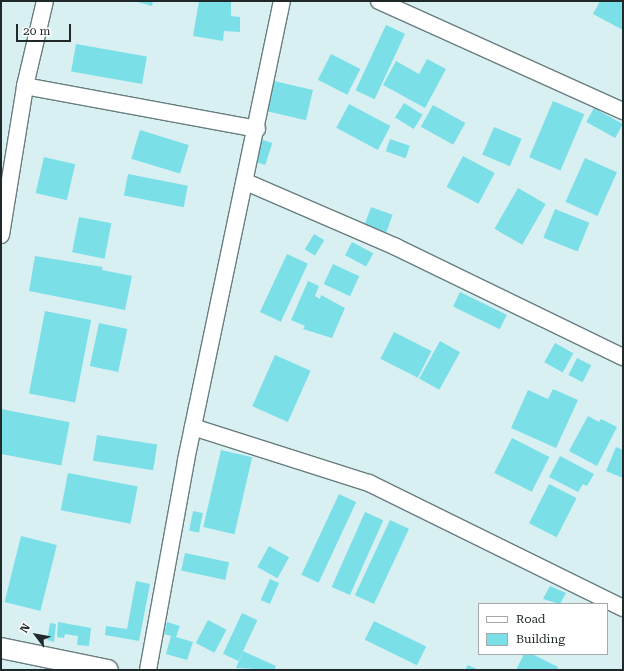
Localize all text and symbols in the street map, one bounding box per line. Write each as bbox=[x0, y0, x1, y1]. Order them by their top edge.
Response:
scale bar bbox=[18, 16, 73, 42]
text: 20 m bbox=[23, 24, 50, 38]
legend bbox=[478, 603, 608, 655]
text: Road bbox=[516, 612, 545, 626]
north arrow bbox=[16, 615, 56, 655]
text: N bbox=[18, 621, 33, 635]
text: Building bbox=[516, 632, 565, 646]

